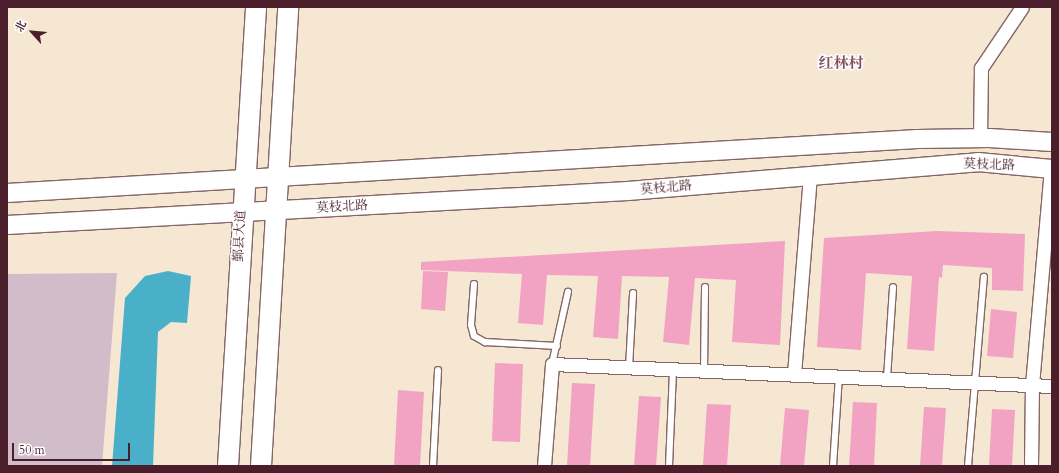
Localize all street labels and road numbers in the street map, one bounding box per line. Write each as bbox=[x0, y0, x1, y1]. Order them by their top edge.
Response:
street label: 莫枝北路 bbox=[963, 156, 1015, 174]
street label: 莫枝北路 bbox=[639, 178, 693, 198]
street label: 莫枝北路 bbox=[316, 198, 368, 216]
street label: 鄞县大道 bbox=[231, 210, 249, 262]

